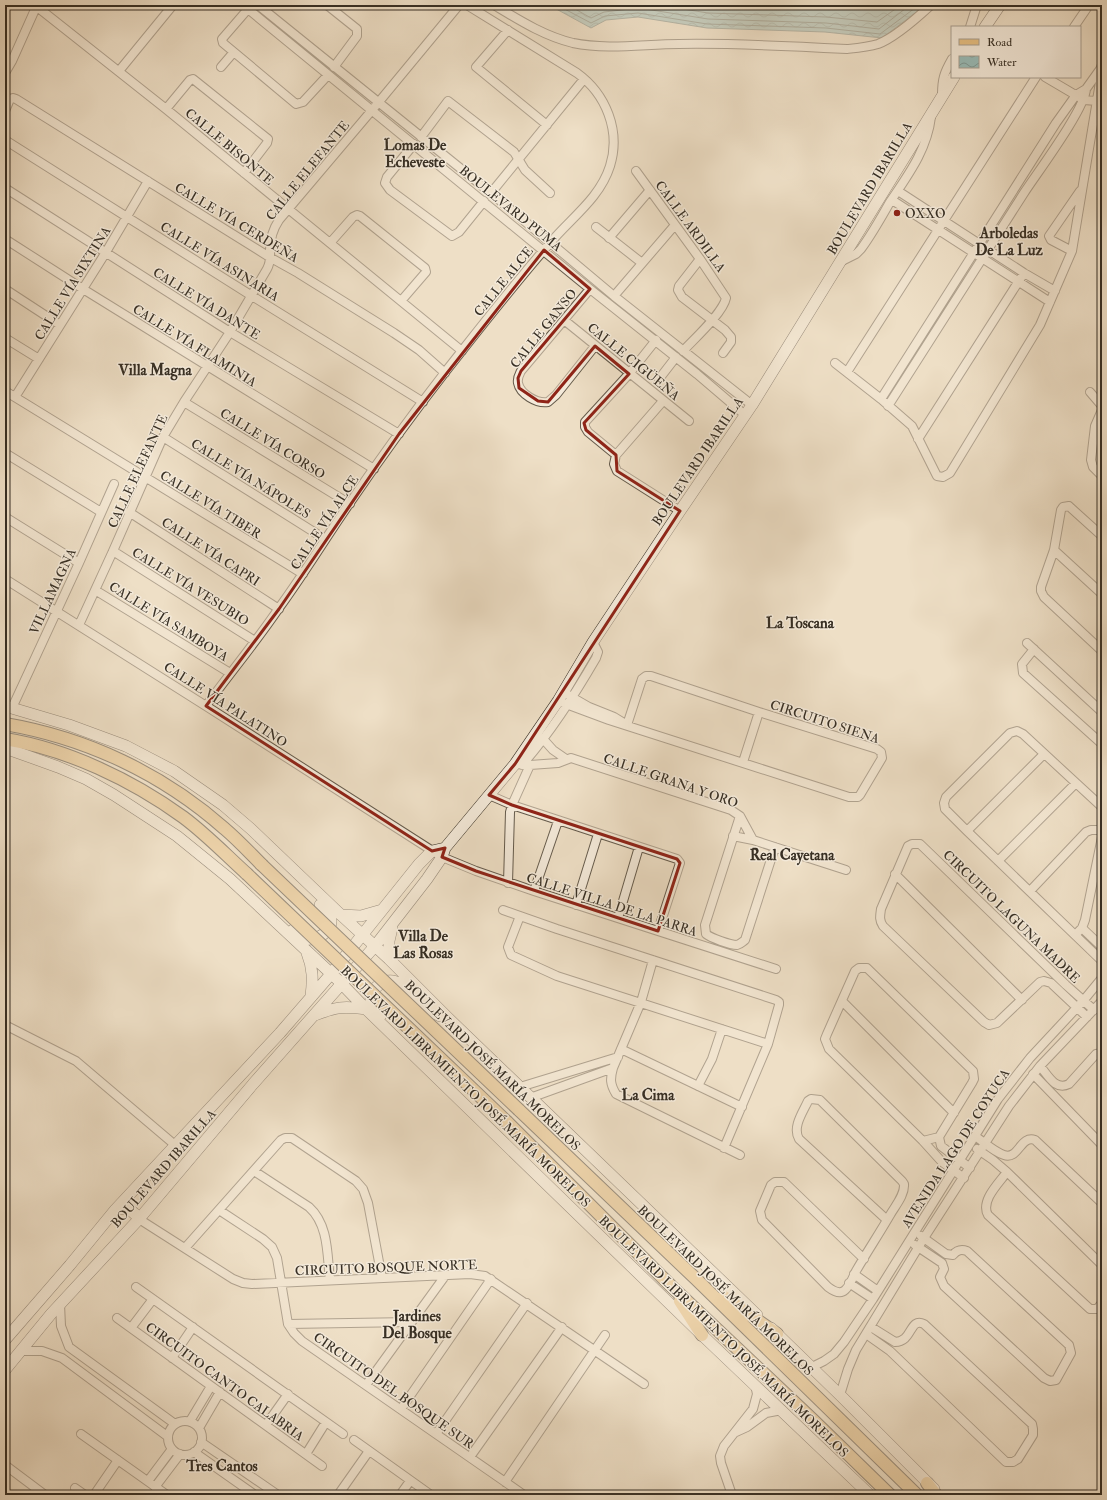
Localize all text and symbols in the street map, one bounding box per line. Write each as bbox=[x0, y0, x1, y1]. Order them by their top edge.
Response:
legend bbox=[951, 26, 1081, 78]
text: Road bbox=[987, 35, 1012, 50]
text: Water bbox=[986, 55, 1017, 70]
street label: CALLE BISONTE bbox=[182, 105, 277, 189]
street label: CALLE ELEFANTE bbox=[263, 118, 353, 224]
street label: BOULEVARD IBARILLA bbox=[824, 119, 916, 258]
district label: Lomas De Echeveste bbox=[384, 136, 447, 172]
street label: BOULEVARD PUMA bbox=[456, 162, 565, 256]
street label: CALLE ARDILLA bbox=[652, 178, 729, 276]
street label: CALLE VÍA CERDEÑA bbox=[172, 179, 303, 267]
place label: OXXO bbox=[905, 206, 946, 222]
marker: OXXO bbox=[892, 208, 902, 218]
street label: CALLE VÍA ASINARIA bbox=[157, 218, 283, 305]
street label: CALLE VÍA SIXTINA bbox=[30, 222, 115, 343]
district label: Arboledas De La Luz bbox=[975, 224, 1044, 260]
street label: CALLE ALCE bbox=[471, 243, 537, 320]
street label: CALLE VÍA DANTE bbox=[150, 263, 264, 343]
street label: CALLE GANSO bbox=[507, 286, 581, 371]
street label: CALLE VÍA FLAMINIA bbox=[130, 300, 261, 391]
street label: CALLE CIGÜEÑA bbox=[584, 319, 684, 404]
district label: Villa Magna bbox=[117, 361, 193, 381]
street label: BOULEVARD IBARILLA bbox=[649, 393, 747, 529]
street label: CALLE VÍA CORSO bbox=[217, 404, 329, 483]
street label: CALLE ELEFANTE bbox=[105, 412, 171, 531]
street label: CALLE VÍA NÁPOLES bbox=[188, 435, 314, 522]
street label: CALLE VÍA TIBER bbox=[157, 466, 265, 543]
street label: CALLE VÍA ALCE bbox=[286, 472, 362, 573]
street label: CALLE VÍA CAPRI bbox=[158, 513, 263, 590]
street label: CALLE VÍA VESUBIO bbox=[129, 543, 252, 629]
street label: VILLAMAGNA bbox=[26, 545, 80, 637]
street label: CALLE VÍA SAMBOYA bbox=[106, 578, 232, 666]
district label: La Toscana bbox=[766, 614, 835, 633]
street label: CALLE VÍA PALATINO bbox=[161, 658, 291, 751]
street label: CIRCUITO SIENA bbox=[768, 697, 882, 747]
street label: CALLE GRANA Y ORO bbox=[601, 750, 740, 812]
district label: Real Cayetana bbox=[750, 846, 835, 866]
street label: CIRCUITO LAGUNA MADRE bbox=[939, 847, 1083, 987]
street label: CALLE VILLA DE LA PARRA bbox=[524, 870, 700, 940]
district label: Villa De Las Rosas bbox=[393, 927, 453, 963]
street label: BOULEVARD LIBRAMIENTO JOSÉ MARÍA MORELOS bbox=[337, 962, 594, 1211]
street label: BOULEVARD JOSÉ MARÍA MORELOS bbox=[401, 976, 584, 1154]
street label: AVENIDA LAGO DE COYUCA bbox=[898, 1066, 1014, 1232]
district label: La Cima bbox=[622, 1086, 675, 1105]
street label: BOULEVARD IBARILLA bbox=[108, 1106, 220, 1231]
street label: BOULEVARD JOSÉ MARÍA MORELOS bbox=[634, 1201, 817, 1379]
street label: BOULEVARD LIBRAMIENTO JOSÉ MARÍA MORELOS bbox=[595, 1212, 852, 1461]
street label: CIRCUITO BOSQUE NORTE bbox=[294, 1257, 478, 1279]
district label: Jardines Del Bosque bbox=[382, 1307, 453, 1344]
street label: CIRCUITO CANTO CALABRIA bbox=[142, 1319, 307, 1445]
street label: CIRCUITO DEL BOSQUE SUR bbox=[310, 1329, 477, 1453]
district label: Tres Cantos bbox=[185, 1457, 258, 1476]

